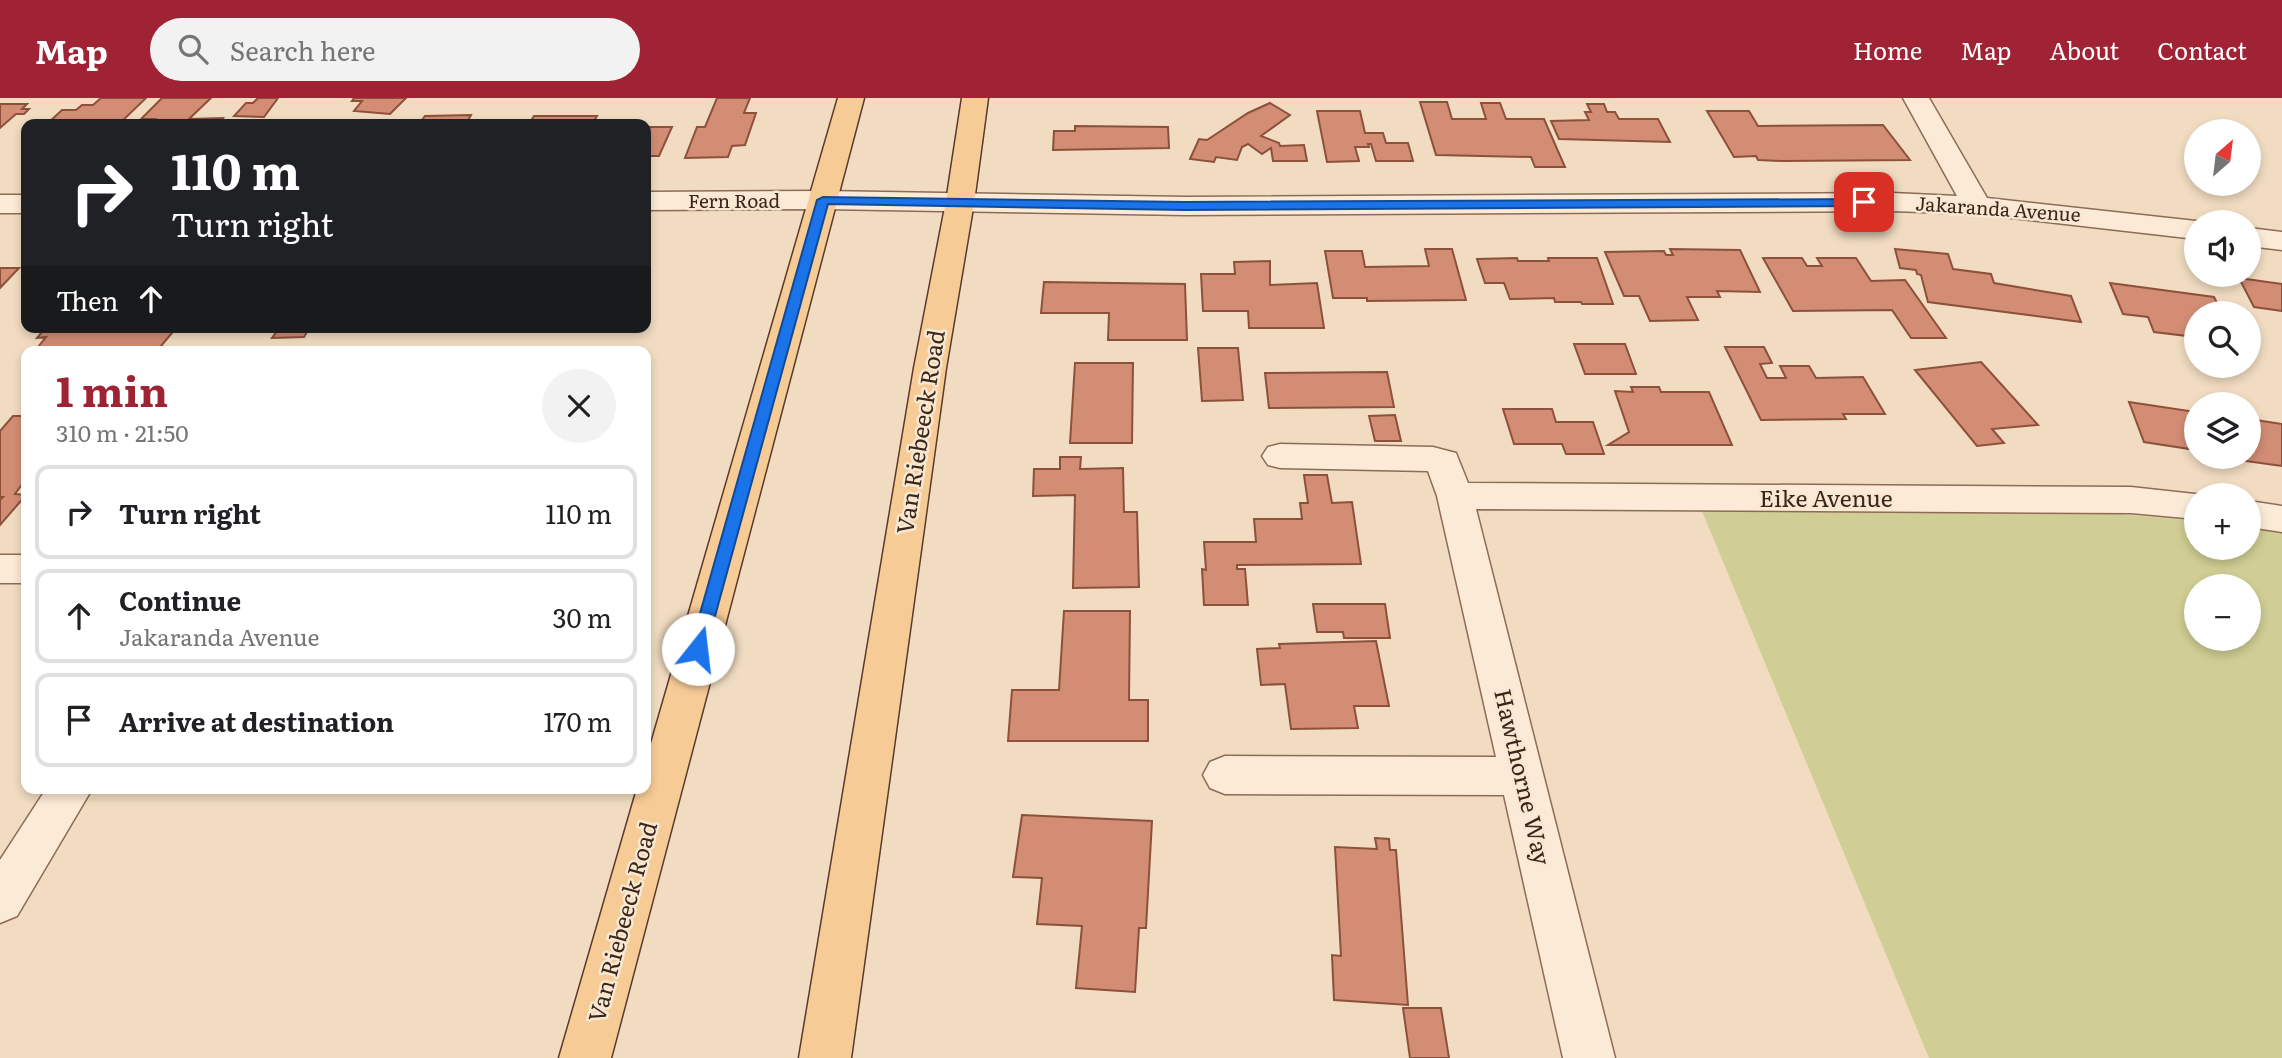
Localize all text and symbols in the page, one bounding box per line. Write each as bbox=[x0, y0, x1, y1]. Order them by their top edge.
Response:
search box bbox=[150, 18, 640, 81]
text: Map bbox=[35, 25, 108, 74]
icon: search bbox=[174, 30, 212, 68]
text: Search here bbox=[230, 30, 376, 69]
text: Home bbox=[1853, 32, 1922, 67]
text: Map bbox=[1960, 32, 2011, 67]
text: About bbox=[2049, 32, 2119, 67]
text: Contact bbox=[2157, 32, 2247, 67]
north arrow bbox=[2184, 119, 2261, 196]
map controls bbox=[2184, 119, 2261, 651]
text: 110 m bbox=[171, 132, 300, 205]
icon: right bbox=[56, 147, 147, 238]
pin bbox=[1834, 172, 1894, 232]
icon: arrive bbox=[1845, 183, 1883, 221]
street label: Fern Road bbox=[688, 186, 780, 214]
street label: Jakaranda Avenue bbox=[1915, 188, 2082, 228]
text: Turn right bbox=[171, 199, 333, 247]
button: sound bbox=[2184, 210, 2261, 287]
text: Then bbox=[56, 280, 118, 319]
icon: ahead bbox=[132, 280, 170, 318]
button: search bbox=[2184, 301, 2261, 378]
street label: Van Riebeeck Road bbox=[886, 327, 952, 536]
text: 1 min bbox=[56, 358, 168, 420]
button: close bbox=[542, 369, 616, 443]
button: layers bbox=[2184, 392, 2261, 469]
text: 310 m · 21:50 bbox=[56, 415, 189, 449]
street label: Eike Avenue bbox=[1759, 480, 1893, 514]
button: + bbox=[2184, 483, 2261, 560]
icon: right bbox=[60, 493, 98, 531]
text: Turn right bbox=[119, 493, 261, 532]
text: 110 m bbox=[545, 493, 612, 532]
button: − bbox=[2184, 574, 2261, 651]
text: Continue bbox=[119, 580, 241, 619]
icon: ahead bbox=[60, 597, 98, 635]
text: 30 m bbox=[552, 597, 612, 636]
position arrow bbox=[661, 612, 735, 686]
text: Jakaranda Avenue bbox=[119, 619, 319, 653]
street label: Hawthorne Way bbox=[1487, 685, 1561, 869]
icon: arrive bbox=[60, 701, 98, 739]
text: Arrive at destination bbox=[119, 701, 394, 740]
text: 170 m bbox=[544, 701, 612, 740]
street label: Van Riebeeck Road bbox=[578, 817, 664, 1026]

